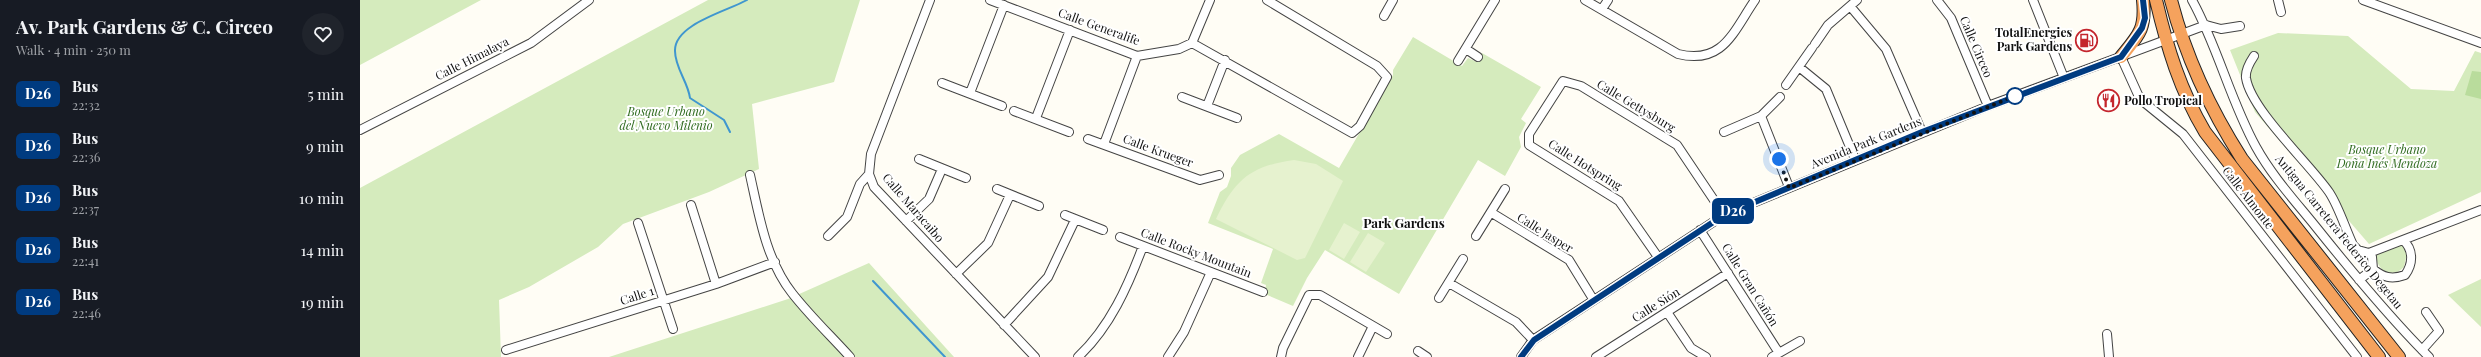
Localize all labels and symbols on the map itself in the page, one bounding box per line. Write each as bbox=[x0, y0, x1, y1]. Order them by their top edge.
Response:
street label: Calle Generalife bbox=[1056, 4, 1142, 48]
street label: Calle Circeo bbox=[1957, 13, 1997, 80]
place label: TotalEnergies Park Gardens bbox=[1995, 24, 2072, 54]
fuel station icon: TotalEnergies Park Gardens bbox=[2074, 27, 2100, 53]
street label: Calle Himalaya bbox=[432, 33, 511, 84]
street label: Calle Gettysburg bbox=[1594, 75, 1679, 135]
unlabelled marker bbox=[2006, 87, 2024, 105]
restaurant icon: Pollo Tropical bbox=[2095, 88, 2121, 114]
place label: Pollo Tropical bbox=[2124, 92, 2202, 108]
park label: Bosque Urbano del Nuevo Milenio bbox=[619, 103, 713, 133]
street label: Avenida Park Gardens bbox=[1807, 112, 1923, 172]
street label: Calle Krueger bbox=[1121, 130, 1196, 170]
street label: Calle Hotspring bbox=[1546, 135, 1626, 194]
park label: Bosque Urbano Doña Inés Mendoza bbox=[2336, 141, 2437, 171]
your location bbox=[1769, 149, 1789, 169]
street label: Antigua Carretera Federico Degetau bbox=[2272, 150, 2407, 312]
street label: Calle Almonte bbox=[2219, 163, 2278, 232]
street label: Calle Maracaibo bbox=[879, 169, 948, 246]
line badge: D26 bbox=[1710, 198, 1756, 224]
street label: Calle Jasper bbox=[1514, 209, 1577, 256]
district label: Park Gardens bbox=[1363, 214, 1445, 231]
street label: Calle Rocky Mountain bbox=[1139, 224, 1254, 281]
street label: Calle Gran Cañón bbox=[1719, 240, 1783, 329]
street label: Calle 1 bbox=[618, 282, 656, 308]
street label: Calle Sión bbox=[1628, 283, 1683, 325]

